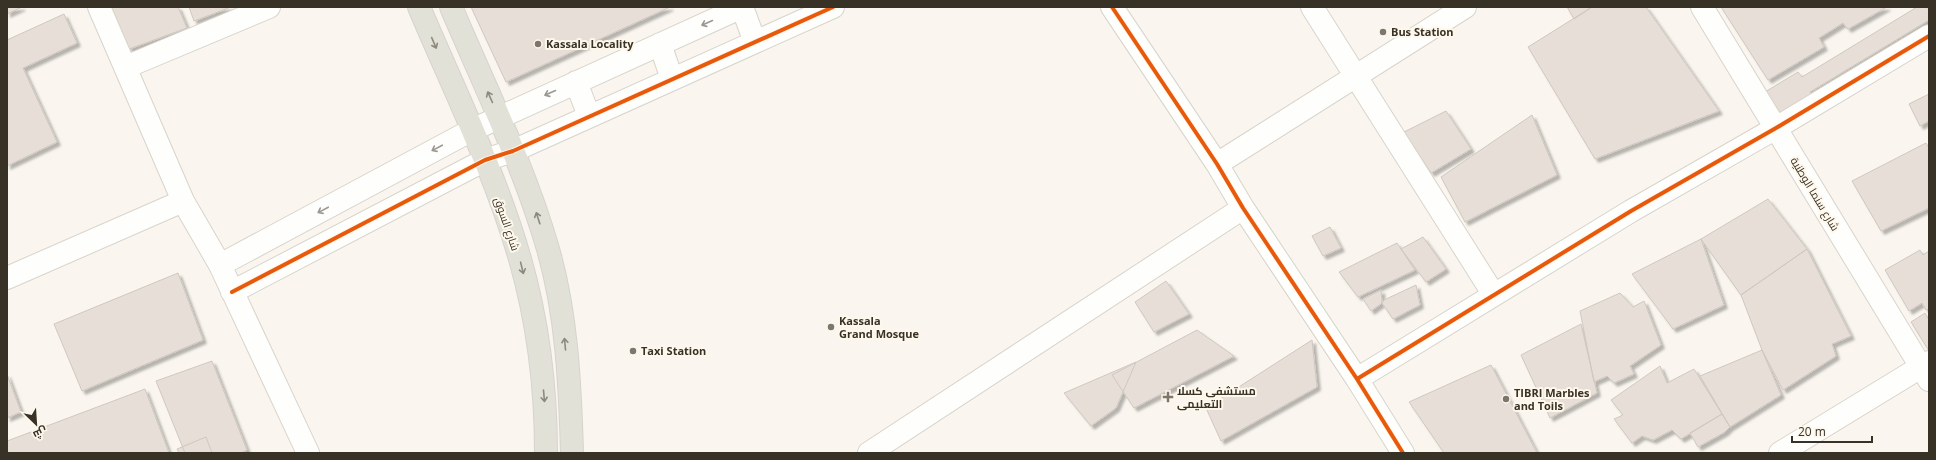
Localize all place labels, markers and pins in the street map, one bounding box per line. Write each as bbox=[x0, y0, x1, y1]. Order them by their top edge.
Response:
place label: Bus Station bbox=[1391, 24, 1454, 39]
marker: Bus Station bbox=[1378, 27, 1388, 37]
place label: Kassala Locality bbox=[546, 36, 634, 51]
marker: Kassala Locality bbox=[533, 39, 543, 49]
place label: Kassala Grand Mosque bbox=[839, 313, 919, 341]
marker: Kassala Grand Mosque bbox=[826, 322, 836, 332]
place label: Taxi Station bbox=[641, 343, 706, 358]
marker: Taxi Station bbox=[628, 346, 638, 356]
place label: مستشفى كسلا التعليمى bbox=[1177, 383, 1256, 411]
place label: TIBRI Marbles and Toils bbox=[1514, 385, 1590, 413]
marker: مستشفى كسلا التعليمى bbox=[1162, 391, 1174, 403]
marker: TIBRI Marbles and Toils bbox=[1501, 394, 1511, 404]

